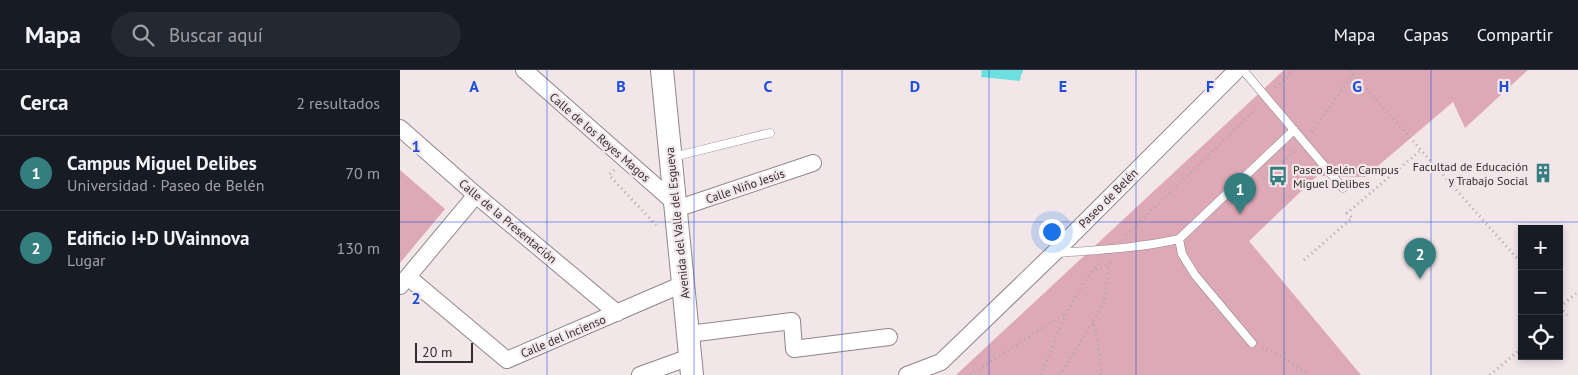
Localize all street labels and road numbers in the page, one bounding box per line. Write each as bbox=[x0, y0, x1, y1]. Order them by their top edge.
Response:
street label: Calle de los Reyes Magos bbox=[547, 89, 653, 185]
street label: Avenida del Valle del Esgueva bbox=[662, 146, 692, 300]
street label: Calle Niño Jesús bbox=[704, 165, 786, 207]
street label: Paseo de Belén bbox=[1075, 165, 1141, 231]
street label: Calle de la Presentación bbox=[456, 176, 560, 266]
street label: Calle del Incienso bbox=[518, 311, 608, 361]

